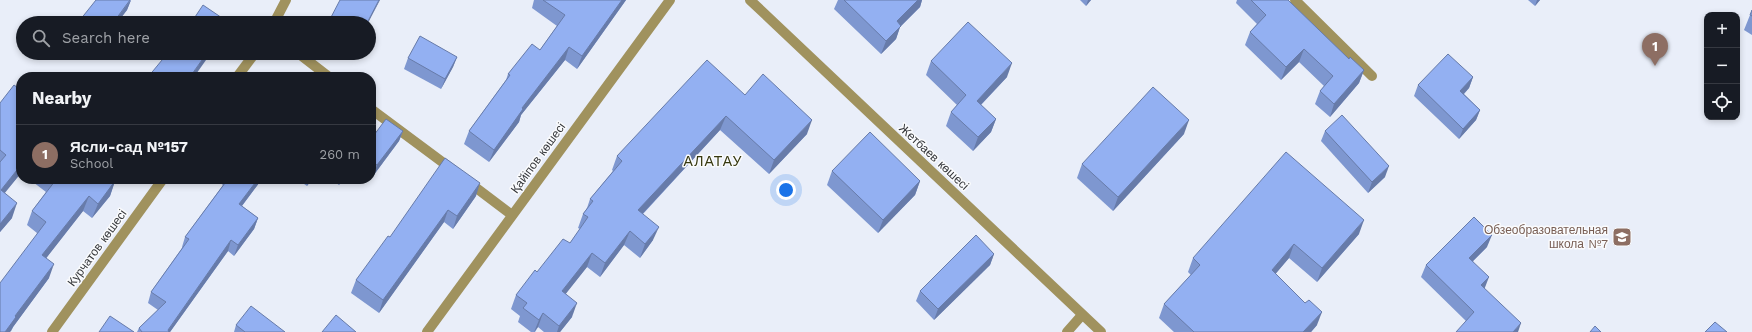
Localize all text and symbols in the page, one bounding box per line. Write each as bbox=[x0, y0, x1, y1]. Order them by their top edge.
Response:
map controls bbox=[1704, 12, 1740, 120]
button: + bbox=[1704, 12, 1740, 48]
search box bbox=[16, 16, 376, 60]
icon: search bbox=[30, 27, 52, 49]
text: Search here bbox=[62, 29, 150, 47]
pin: 1 bbox=[1642, 33, 1668, 66]
button: − bbox=[1704, 48, 1740, 84]
button: locate bbox=[1704, 84, 1740, 120]
text: Nearby bbox=[32, 88, 91, 108]
street label: Қайіпов көшесі bbox=[508, 120, 568, 196]
street label: Жетбаев көшесі bbox=[896, 121, 972, 193]
text: Ясли-сад №157 bbox=[70, 138, 188, 156]
text: 1 bbox=[42, 147, 48, 162]
text: 260 m bbox=[320, 147, 360, 162]
district label: АЛАТАУ bbox=[684, 153, 742, 169]
text: School bbox=[70, 156, 113, 171]
your location bbox=[776, 180, 796, 200]
street label: Курчатов көшесі bbox=[64, 207, 130, 289]
place label: Обзеобразовательная школа №7 bbox=[1484, 223, 1608, 251]
school or university icon: Обзеобразовательная школа №7 bbox=[1611, 226, 1633, 248]

